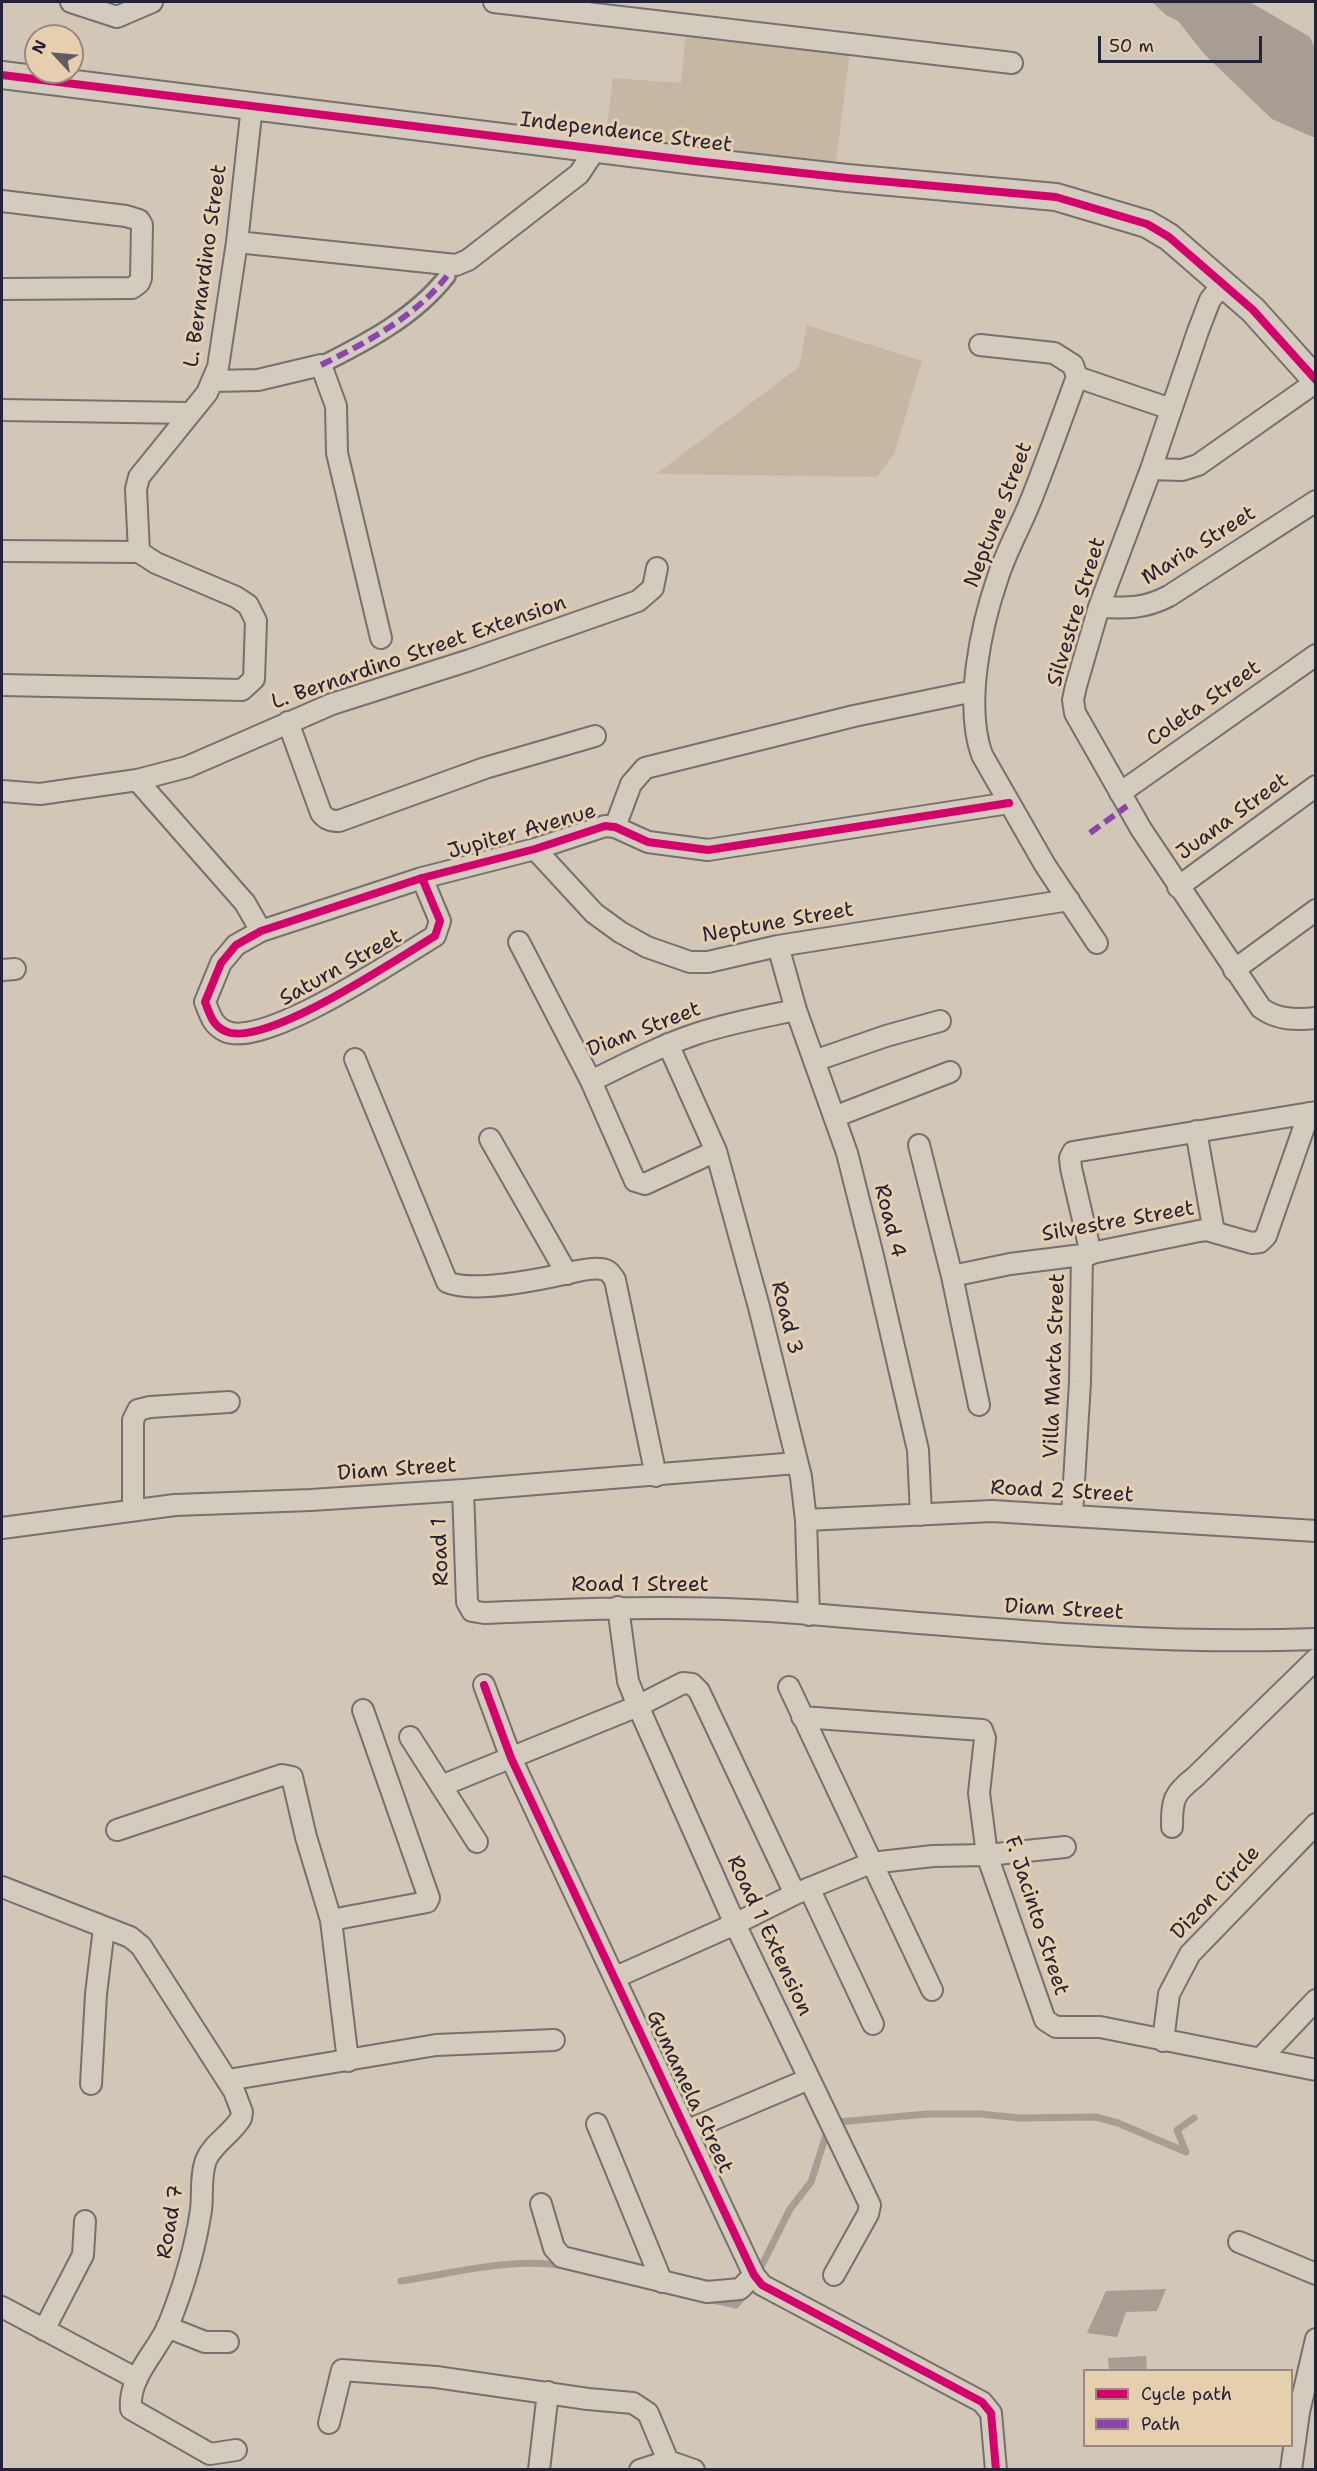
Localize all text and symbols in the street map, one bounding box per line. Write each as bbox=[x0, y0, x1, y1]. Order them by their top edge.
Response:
north arrow bbox=[24, 24, 84, 84]
scale bar bbox=[1101, 24, 1264, 62]
text: 50 m bbox=[1109, 34, 1154, 58]
text: N bbox=[27, 36, 51, 57]
street label: Independence Street bbox=[518, 107, 734, 159]
street label: L. Bernardino Street bbox=[179, 163, 233, 369]
street label: Neptune Street bbox=[960, 439, 1038, 591]
street label: Maria Street bbox=[1137, 501, 1261, 591]
street label: Silvestre Street bbox=[1042, 535, 1112, 689]
street label: L. Bernardino Street Extension bbox=[268, 591, 570, 715]
street label: Coleta Street bbox=[1142, 655, 1266, 753]
street label: Juana Street bbox=[1172, 768, 1294, 866]
street label: Jupiter Avenue bbox=[445, 799, 599, 865]
street label: Neptune Street bbox=[700, 897, 856, 949]
street label: Saturn Street bbox=[275, 924, 407, 1012]
street label: Diam Street bbox=[584, 997, 704, 1063]
street label: Road 4 bbox=[868, 1182, 910, 1260]
street label: Silvestre Street bbox=[1040, 1196, 1196, 1248]
street label: Villa Marta Street bbox=[1039, 1273, 1071, 1459]
street label: Road 3 bbox=[765, 1279, 807, 1357]
street label: Diam Street bbox=[336, 1453, 458, 1487]
street label: Road 2 Street bbox=[990, 1476, 1134, 1508]
street label: Road 1 bbox=[427, 1517, 455, 1587]
street label: Road 1 Street bbox=[571, 1573, 709, 1599]
street label: Diam Street bbox=[1004, 1594, 1124, 1626]
street label: F. Jacinto Street bbox=[998, 1833, 1074, 1999]
street label: Dizon Circle bbox=[1166, 1841, 1266, 1945]
street label: Road 1 Extension bbox=[721, 1852, 817, 2020]
street label: Gumamela Street bbox=[640, 2006, 738, 2178]
street label: Road 7 bbox=[152, 2183, 190, 2261]
legend bbox=[1083, 2369, 1293, 2447]
text: Cycle path bbox=[1141, 2382, 1232, 2406]
text: Path bbox=[1141, 2412, 1180, 2436]

